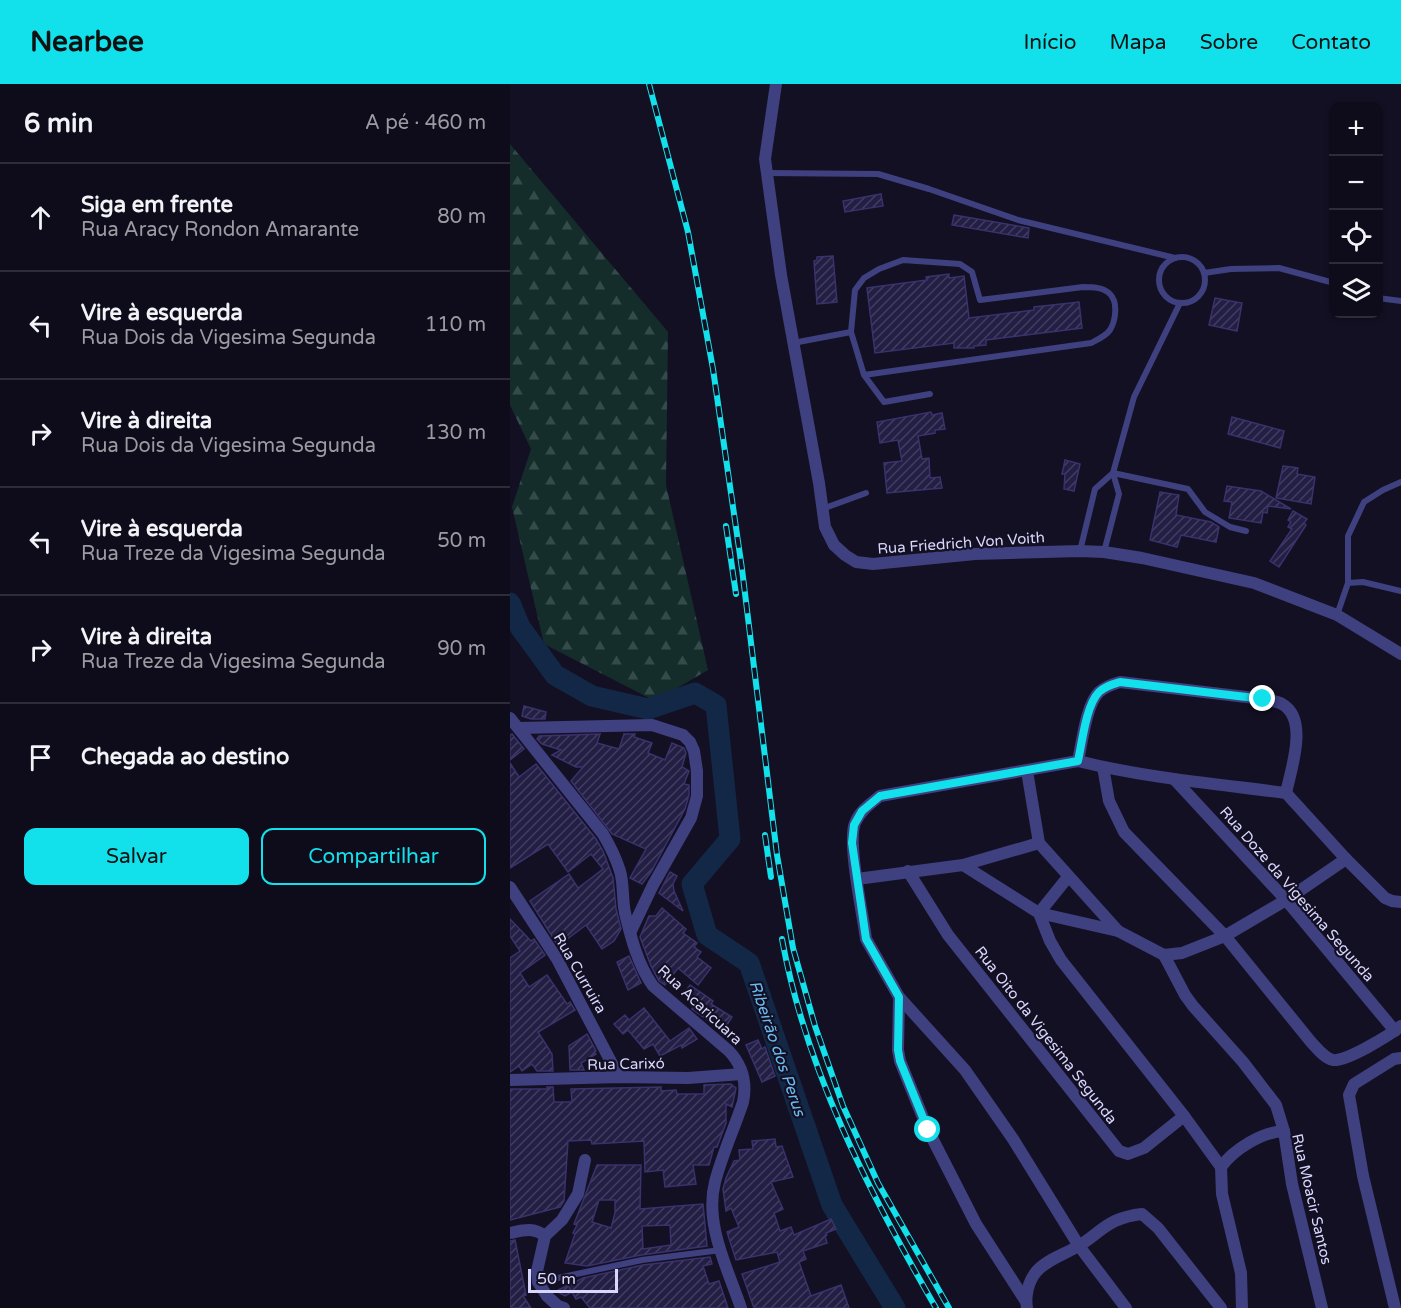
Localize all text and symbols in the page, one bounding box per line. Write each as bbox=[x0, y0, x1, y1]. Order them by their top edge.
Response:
text: Nearbee bbox=[30, 25, 144, 59]
text: Início bbox=[1024, 30, 1076, 55]
text: Mapa bbox=[1109, 30, 1167, 55]
text: Sobre bbox=[1200, 30, 1258, 55]
text: Contato bbox=[1291, 30, 1371, 55]
map controls bbox=[1329, 102, 1383, 318]
button: + bbox=[1329, 102, 1383, 156]
text: 6 min bbox=[24, 108, 93, 139]
text: A pé · 460 m bbox=[365, 111, 486, 135]
button: − bbox=[1329, 156, 1383, 210]
text: Siga em frente bbox=[81, 192, 233, 218]
icon: ahead bbox=[24, 201, 57, 234]
text: 80 m bbox=[437, 205, 486, 229]
button: locate bbox=[1329, 210, 1383, 264]
text: Rua Aracy Rondon Amarante bbox=[81, 218, 359, 242]
button: layers bbox=[1329, 264, 1383, 318]
text: Vire à esquerda bbox=[81, 300, 243, 326]
icon: left bbox=[24, 309, 57, 342]
text: 110 m bbox=[425, 313, 486, 337]
text: Rua Dois da Vigesima Segunda bbox=[81, 326, 376, 350]
text: Vire à direita bbox=[81, 408, 212, 434]
icon: right bbox=[24, 417, 57, 450]
text: 130 m bbox=[425, 421, 486, 445]
text: Rua Dois da Vigesima Segunda bbox=[81, 434, 376, 458]
text: Vire à esquerda bbox=[81, 516, 243, 542]
icon: left bbox=[24, 525, 57, 558]
street label: Rua Friedrich Von Voith bbox=[877, 528, 1045, 558]
text: 50 m bbox=[437, 529, 486, 553]
text: Rua Treze da Vigesima Segunda bbox=[81, 542, 386, 566]
text: Vire à direita bbox=[81, 624, 212, 650]
icon: right bbox=[24, 633, 57, 666]
text: 90 m bbox=[437, 637, 486, 661]
text: Rua Treze da Vigesima Segunda bbox=[81, 650, 386, 674]
route end bbox=[1249, 685, 1275, 711]
icon: arrive bbox=[24, 741, 57, 774]
text: Chegada ao destino bbox=[81, 744, 289, 770]
street label: Rua Doze da Vigesima Segunda bbox=[1216, 803, 1378, 985]
button: Salvar bbox=[24, 828, 249, 885]
button: Compartilhar bbox=[261, 828, 486, 885]
street label: Rua Curruira bbox=[550, 929, 610, 1017]
street label: Rua Oito da Vigesima Segunda bbox=[971, 943, 1121, 1127]
street label: Rua Acaricuara bbox=[654, 961, 746, 1049]
water label: Ribeirão dos Perus bbox=[744, 978, 810, 1120]
street label: Rua Carixó bbox=[587, 1054, 665, 1074]
route start bbox=[914, 1116, 940, 1142]
street label: Rua Moacir Santos bbox=[1288, 1132, 1336, 1266]
scale bar bbox=[528, 1266, 618, 1294]
text: 50 m bbox=[537, 1269, 576, 1289]

